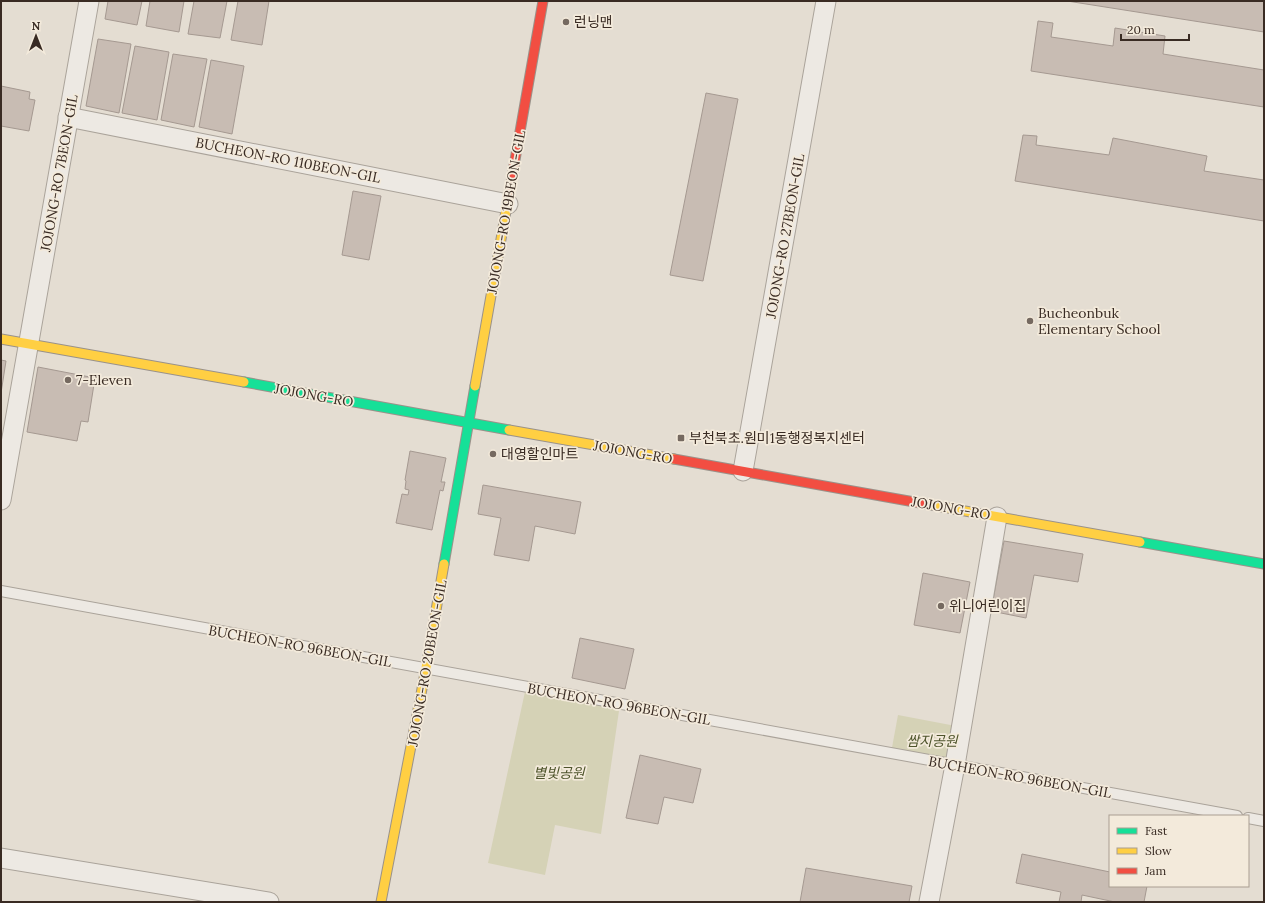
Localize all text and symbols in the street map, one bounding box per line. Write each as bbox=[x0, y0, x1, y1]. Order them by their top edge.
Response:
place label: 런닝맨 bbox=[574, 13, 613, 31]
north arrow bbox=[16, 16, 56, 56]
scale bar bbox=[1121, 16, 1189, 42]
marker: 런닝맨 bbox=[561, 17, 571, 27]
text: N bbox=[32, 19, 41, 33]
text: 20 m bbox=[1127, 22, 1155, 37]
street label: JOJONG-RO 7BEON-GIL bbox=[36, 93, 82, 254]
street label: JOJONG-RO 19BEON-GIL bbox=[483, 129, 529, 296]
street label: BUCHEON-RO 110BEON-GIL bbox=[194, 133, 382, 187]
street label: JOJONG-RO 27BEON-GIL bbox=[761, 152, 808, 321]
place label: Bucheonbuk Elementary School bbox=[1038, 304, 1161, 338]
marker: Bucheonbuk Elementary School bbox=[1025, 316, 1035, 326]
place label: 7-Eleven bbox=[76, 371, 132, 389]
marker: 7-Eleven bbox=[63, 375, 73, 385]
street label: JOJONG-RO bbox=[272, 379, 355, 411]
place label: 부천북초.원미1동행정복지센터 bbox=[689, 429, 865, 447]
marker: 부천북초.원미1동행정복지센터 bbox=[676, 433, 686, 443]
street label: JOJONG-RO bbox=[591, 436, 674, 468]
place label: 대영할인마트 bbox=[501, 445, 578, 463]
marker: 대영할인마트 bbox=[488, 449, 498, 459]
street label: JOJONG-RO bbox=[909, 492, 992, 524]
street label: JOJONG-RO 20BEON-GIL bbox=[403, 578, 451, 749]
place label: 위니어린이집 bbox=[949, 597, 1026, 615]
marker: 위니어린이집 bbox=[936, 601, 946, 611]
street label: BUCHEON-RO 96BEON-GIL bbox=[207, 621, 393, 671]
street label: BUCHEON-RO 96BEON-GIL bbox=[526, 679, 712, 729]
park label: 쌈지공원 bbox=[906, 732, 959, 750]
street label: BUCHEON-RO 96BEON-GIL bbox=[927, 752, 1113, 802]
park label: 별빛공원 bbox=[533, 764, 586, 782]
legend bbox=[1109, 815, 1249, 887]
text: Fast bbox=[1145, 823, 1168, 838]
text: Slow bbox=[1145, 843, 1172, 858]
text: Jam bbox=[1144, 863, 1166, 878]

